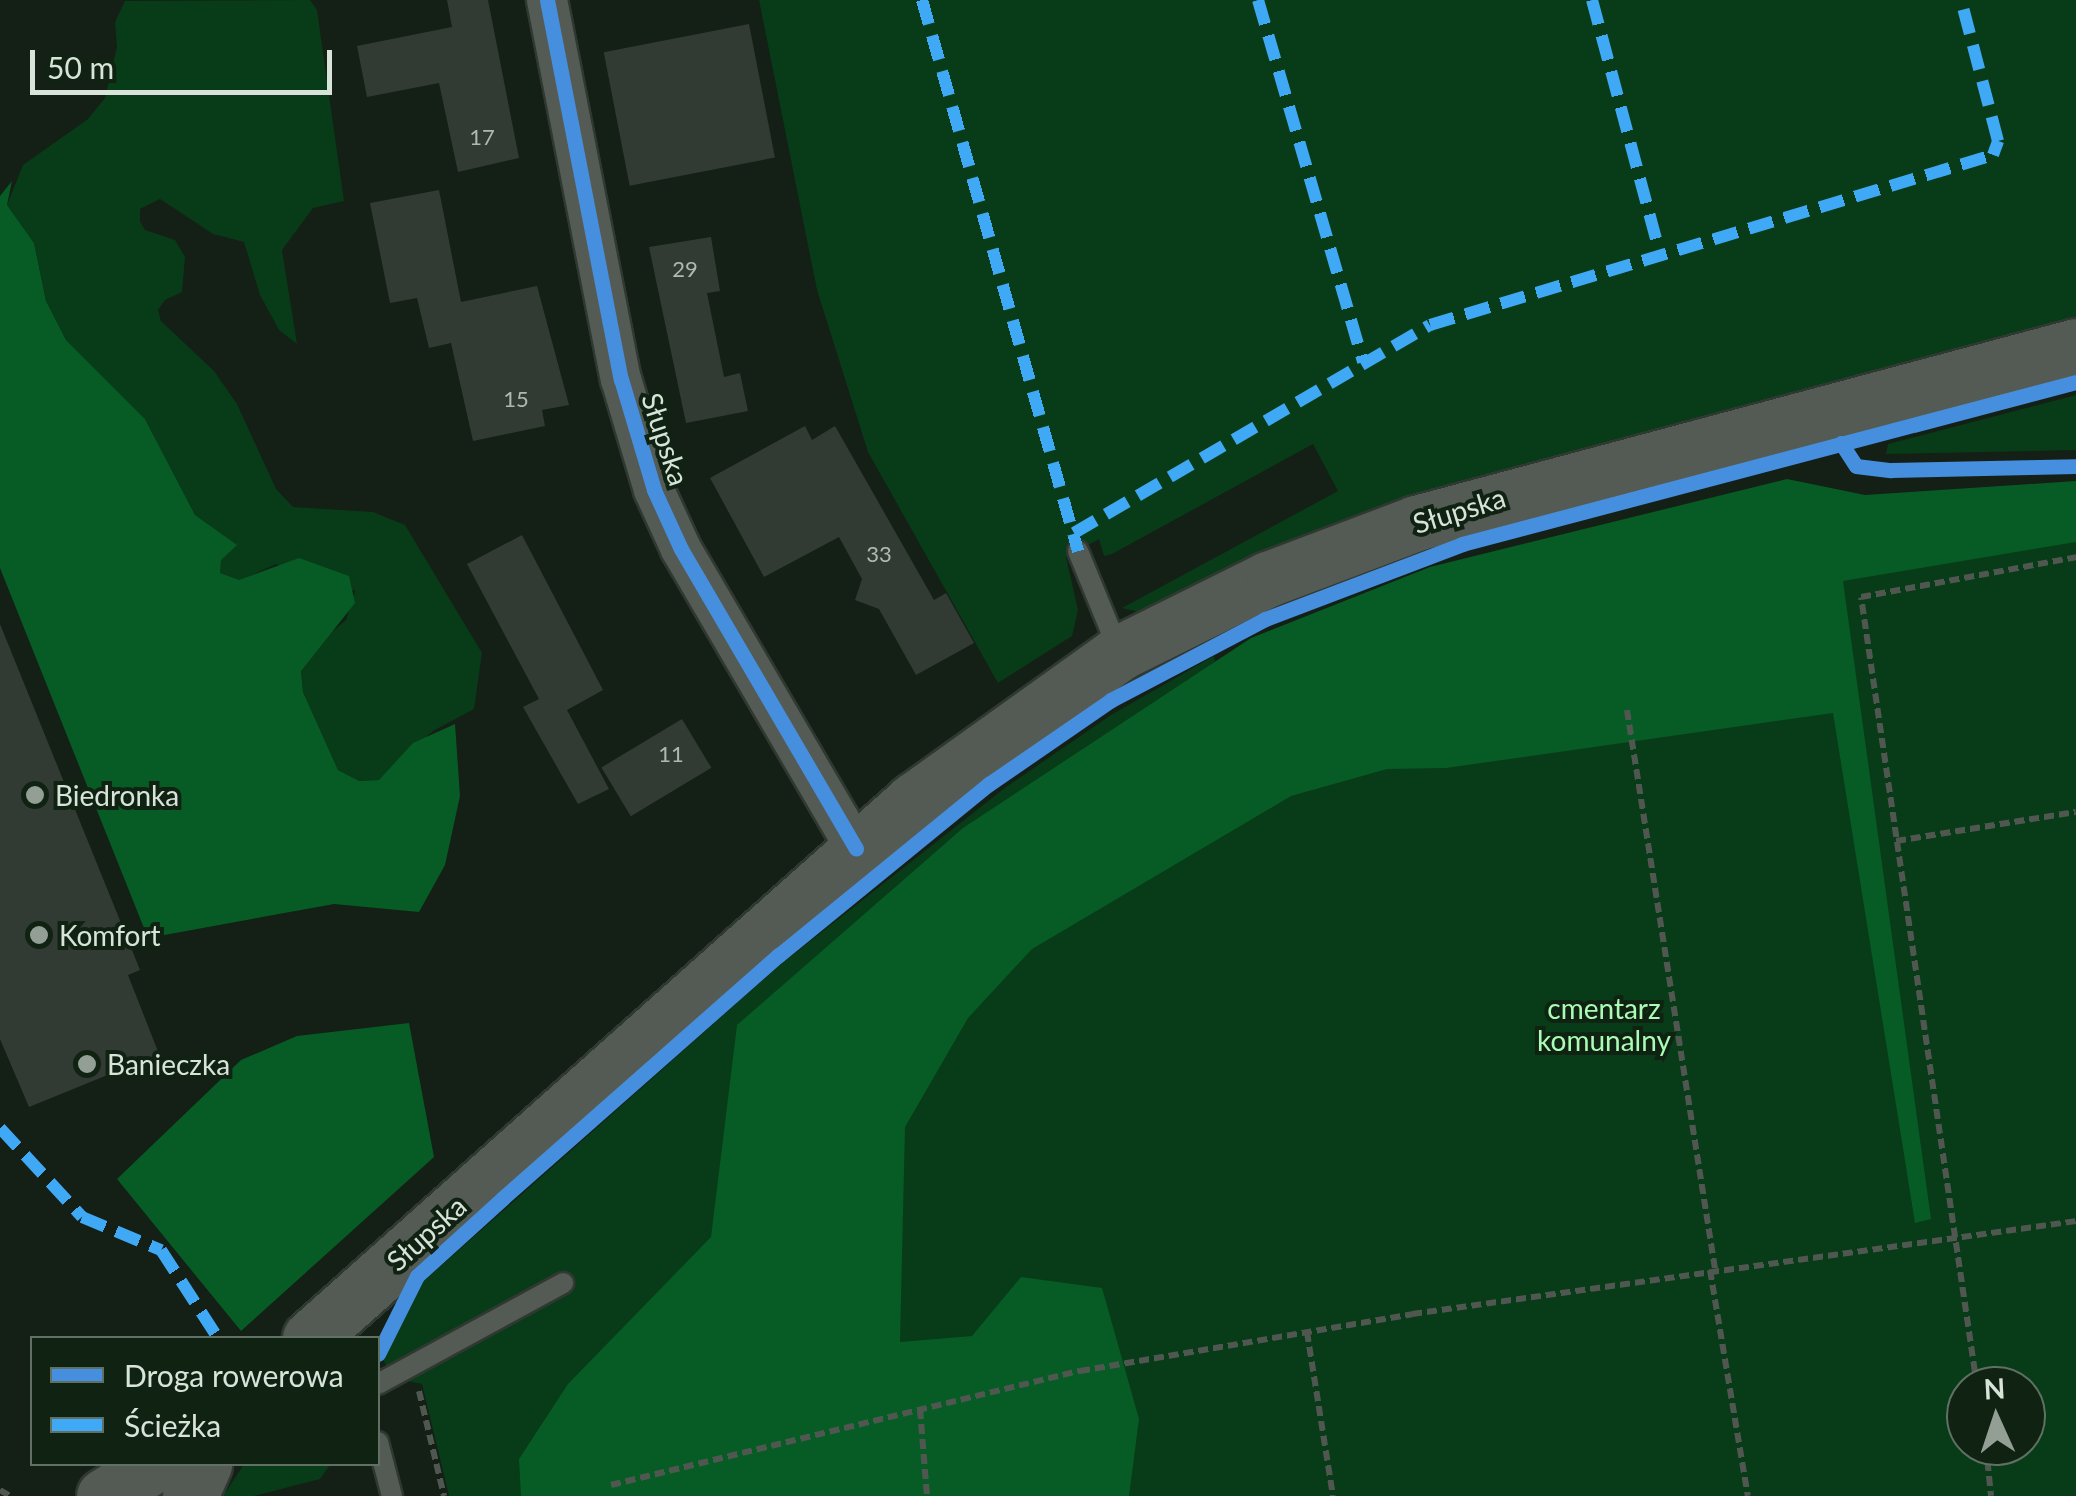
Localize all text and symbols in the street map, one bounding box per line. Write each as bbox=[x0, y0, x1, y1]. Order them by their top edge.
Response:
scale bar bbox=[35, 30, 338, 92]
text: 50 m bbox=[47, 49, 114, 85]
house number: 17 bbox=[469, 124, 495, 150]
house number: 29 bbox=[672, 256, 698, 282]
house number: 15 bbox=[503, 386, 529, 412]
street label: Słupska bbox=[635, 389, 697, 489]
street label: Słupska bbox=[1409, 480, 1509, 540]
house number: 33 bbox=[866, 541, 892, 567]
house number: 11 bbox=[658, 741, 684, 767]
place label: Biedronka bbox=[55, 778, 179, 812]
marker: Biedronka bbox=[24, 784, 46, 806]
place label: Komfort bbox=[59, 918, 161, 952]
marker: Komfort bbox=[28, 924, 50, 946]
park label: cmentarz komunalny bbox=[1537, 991, 1671, 1057]
place label: Banieczka bbox=[107, 1047, 230, 1081]
marker: Banieczka bbox=[76, 1053, 98, 1075]
street label: Słupska bbox=[379, 1189, 473, 1277]
legend bbox=[30, 1336, 380, 1466]
text: Droga rowerowa bbox=[124, 1357, 344, 1393]
north arrow bbox=[1946, 1366, 2046, 1466]
text: N bbox=[1983, 1370, 2006, 1406]
text: Ścieżka bbox=[124, 1407, 221, 1443]

